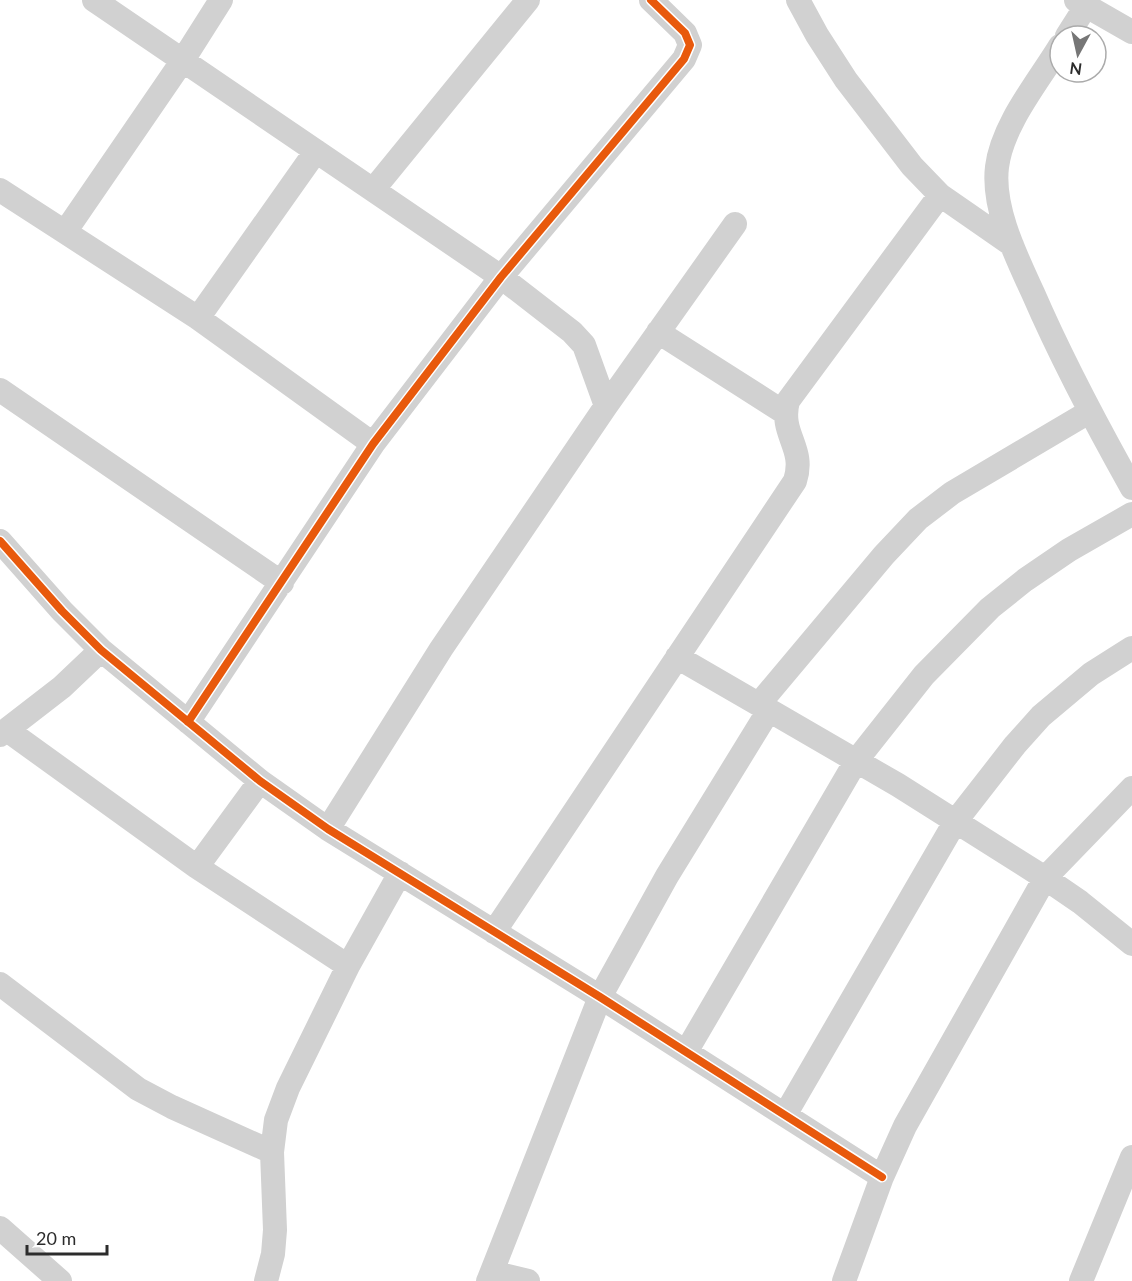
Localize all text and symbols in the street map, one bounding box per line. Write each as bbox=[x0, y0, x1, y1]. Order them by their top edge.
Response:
north arrow bbox=[1048, 24, 1108, 84]
text: N bbox=[1068, 59, 1083, 80]
scale bar bbox=[27, 1218, 106, 1256]
text: 20 m bbox=[36, 1227, 76, 1249]

